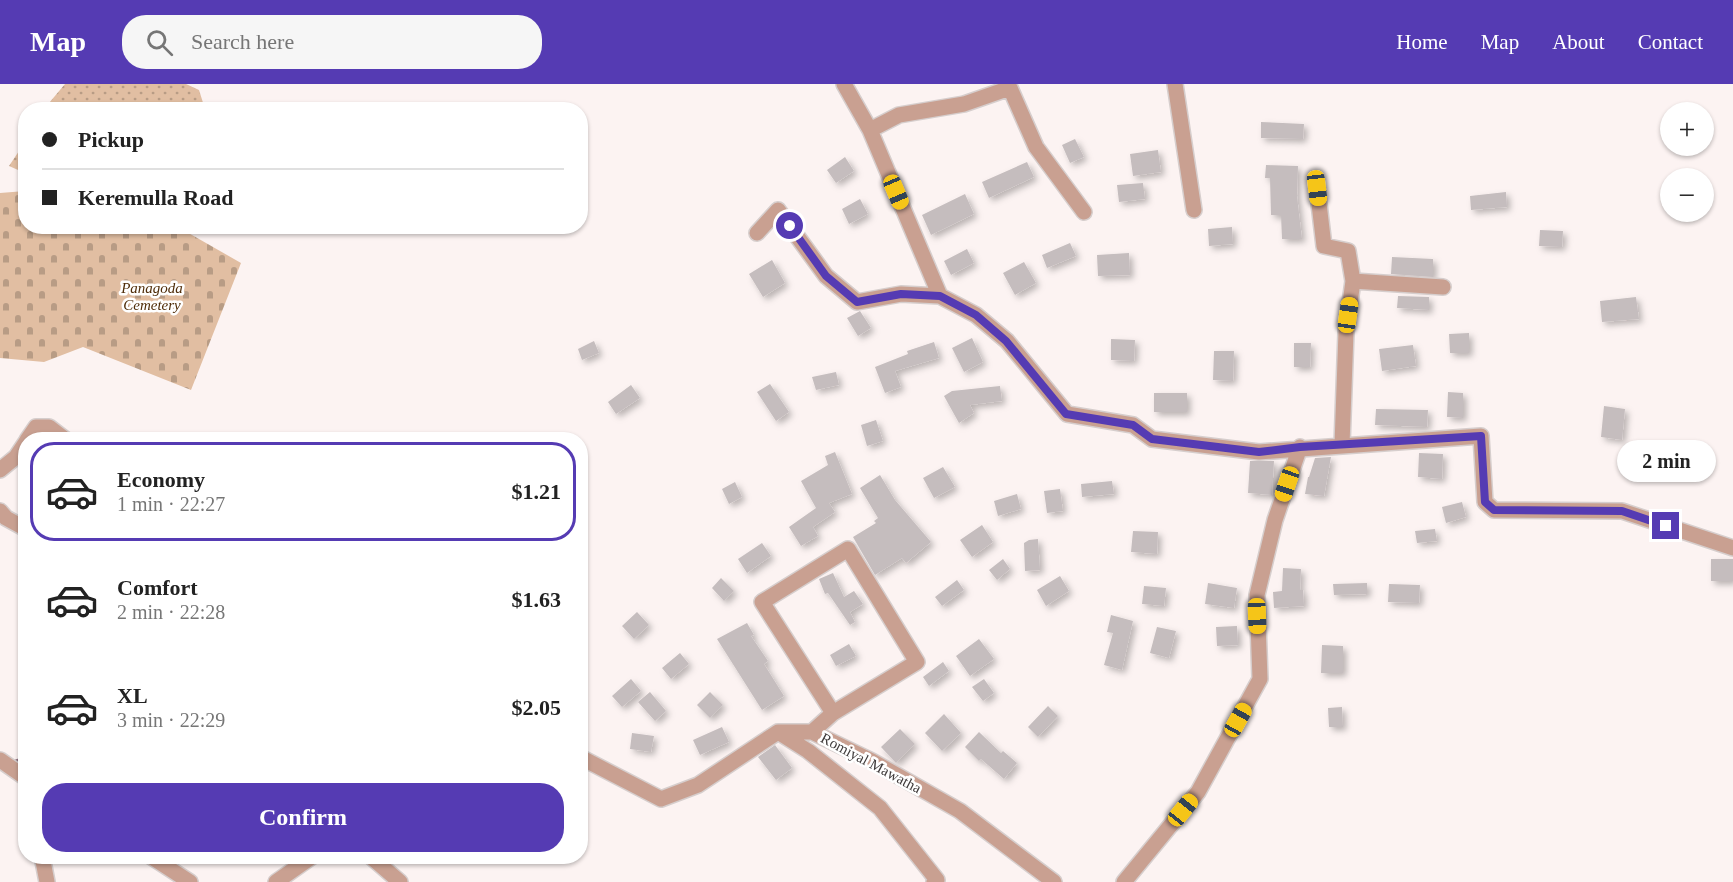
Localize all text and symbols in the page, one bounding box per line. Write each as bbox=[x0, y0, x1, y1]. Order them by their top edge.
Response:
search box bbox=[122, 15, 542, 69]
text: Map bbox=[30, 26, 86, 57]
icon: search bbox=[143, 26, 176, 59]
text: Search here bbox=[191, 29, 294, 54]
text: Home bbox=[1396, 30, 1448, 54]
text: Map bbox=[1481, 30, 1519, 54]
text: About bbox=[1552, 30, 1605, 54]
text: Contact bbox=[1638, 30, 1703, 54]
map controls bbox=[1660, 102, 1714, 222]
button: + bbox=[1660, 102, 1714, 156]
text: Pickup bbox=[78, 127, 144, 152]
button: − bbox=[1660, 168, 1714, 222]
car bbox=[1306, 169, 1328, 207]
car bbox=[881, 172, 911, 212]
text: Keremulla Road bbox=[78, 185, 233, 210]
route start bbox=[776, 212, 803, 239]
park label: Panagoda Cemetery bbox=[120, 280, 183, 313]
car bbox=[1337, 296, 1359, 334]
callout: 2 min bbox=[1616, 439, 1716, 481]
text: 2 min bbox=[1642, 450, 1691, 472]
car bbox=[1273, 464, 1301, 504]
icon: car bbox=[45, 465, 99, 519]
text: Economy bbox=[117, 467, 205, 492]
text: $1.21 bbox=[512, 479, 561, 504]
text: 1 min · 22:27 bbox=[117, 493, 225, 515]
route end bbox=[1652, 512, 1679, 539]
icon: car bbox=[45, 573, 99, 627]
text: Comfort bbox=[117, 575, 198, 600]
text: $1.63 bbox=[512, 587, 561, 612]
car bbox=[1247, 598, 1267, 634]
text: 2 min · 22:28 bbox=[117, 601, 225, 623]
icon: car bbox=[45, 681, 99, 735]
text: XL bbox=[117, 683, 148, 708]
text: $2.05 bbox=[512, 695, 561, 720]
car bbox=[1221, 700, 1255, 740]
text: 3 min · 22:29 bbox=[117, 709, 225, 731]
street label: Romiyal Mawatha bbox=[818, 730, 924, 796]
button: Confirm bbox=[42, 783, 564, 852]
car bbox=[1165, 790, 1201, 830]

